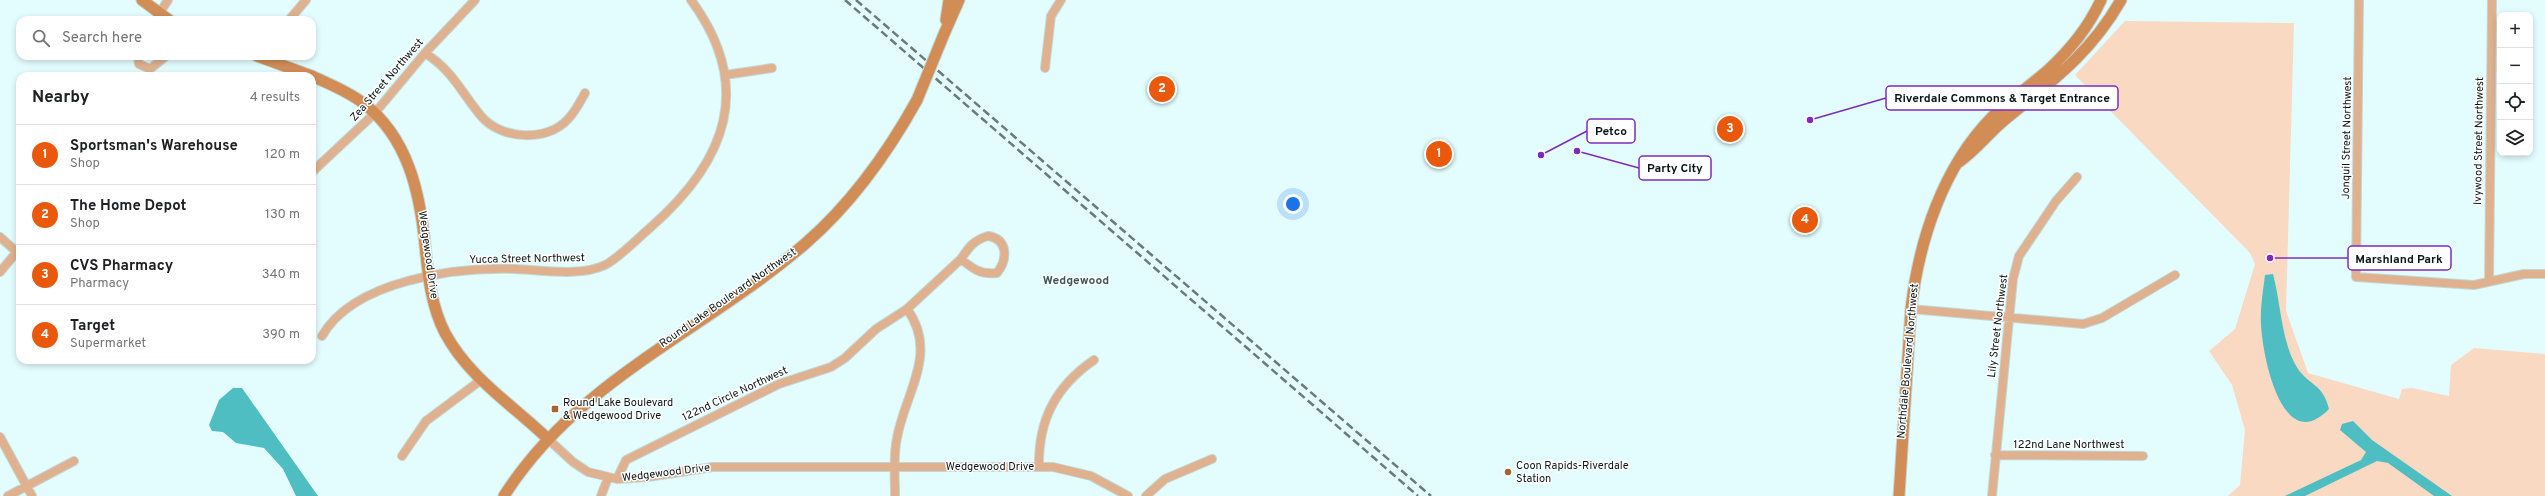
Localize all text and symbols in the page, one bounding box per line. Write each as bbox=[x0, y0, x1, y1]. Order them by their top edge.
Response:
map controls bbox=[2497, 12, 2533, 156]
button: + bbox=[2497, 12, 2533, 48]
search box bbox=[16, 16, 316, 60]
icon: search bbox=[30, 27, 52, 49]
text: Search here bbox=[62, 29, 142, 48]
street label: Zea Street Northwest bbox=[347, 36, 427, 124]
button: − bbox=[2497, 48, 2533, 84]
pin: 2 bbox=[1149, 74, 1175, 104]
street label: Jonquil Street Northwest bbox=[2339, 76, 2355, 200]
street label: Ivywood Street Northwest bbox=[2471, 77, 2487, 205]
button: locate bbox=[2497, 84, 2533, 120]
callout: Riverdale Commons & Target Entrance bbox=[1886, 86, 2118, 110]
text: Nearby bbox=[32, 87, 89, 109]
text: 4 results bbox=[250, 90, 300, 106]
text: Riverdale Commons & Target Entrance bbox=[1894, 91, 2110, 107]
pin: 3 bbox=[1717, 114, 1743, 144]
callout: Petco bbox=[1587, 119, 1635, 143]
button: layers bbox=[2497, 120, 2533, 156]
text: Petco bbox=[1595, 124, 1627, 140]
text: Sportsman's Warehouse bbox=[70, 137, 238, 156]
pin: 1 bbox=[1426, 139, 1452, 169]
text: 1 bbox=[42, 147, 48, 163]
text: 120 m bbox=[265, 147, 300, 163]
text: Shop bbox=[70, 156, 100, 172]
callout: Party City bbox=[1639, 156, 1711, 180]
text: Party City bbox=[1647, 161, 1703, 177]
your location bbox=[1283, 194, 1303, 214]
text: The Home Depot bbox=[70, 197, 186, 216]
pin: 4 bbox=[1792, 205, 1818, 235]
text: 2 bbox=[41, 207, 49, 223]
text: 130 m bbox=[265, 207, 300, 223]
street label: Wedgewood Drive bbox=[415, 210, 441, 300]
text: Shop bbox=[70, 216, 100, 232]
street label: Round Lake Boulevard Northwest bbox=[657, 245, 799, 351]
callout: Marshland Park bbox=[2348, 246, 2451, 270]
street label: Yucca Street Northwest bbox=[469, 251, 585, 267]
text: Marshland Park bbox=[2355, 252, 2443, 268]
text: CVS Pharmacy bbox=[70, 257, 173, 276]
text: 3 bbox=[41, 267, 49, 283]
text: 340 m bbox=[262, 267, 300, 283]
district label: Wedgewood bbox=[1043, 273, 1109, 289]
street label: Lily Street Northwest bbox=[1985, 273, 2011, 379]
text: Pharmacy bbox=[70, 276, 129, 292]
street label: Northdale Boulevard Northwest bbox=[1894, 283, 1922, 439]
text: Target bbox=[70, 317, 115, 336]
text: 4 bbox=[41, 327, 49, 343]
text: 390 m bbox=[262, 327, 300, 343]
text: Supermarket bbox=[70, 336, 146, 352]
street label: 122nd Circle Northwest bbox=[680, 363, 790, 425]
place label: Round Lake Boulevard & Wedgewood Drive bbox=[563, 396, 673, 423]
marker: Round Lake Boulevard & Wedgewood Drive bbox=[550, 404, 560, 414]
street label: 122nd Lane Northwest bbox=[2014, 438, 2124, 452]
place label: Coon Rapids-Riverdale Station bbox=[1516, 459, 1629, 486]
street label: Wedgewood Drive bbox=[946, 460, 1034, 474]
street label: Wedgewood Drive bbox=[621, 461, 711, 485]
marker: Coon Rapids-Riverdale Station bbox=[1503, 467, 1513, 477]

